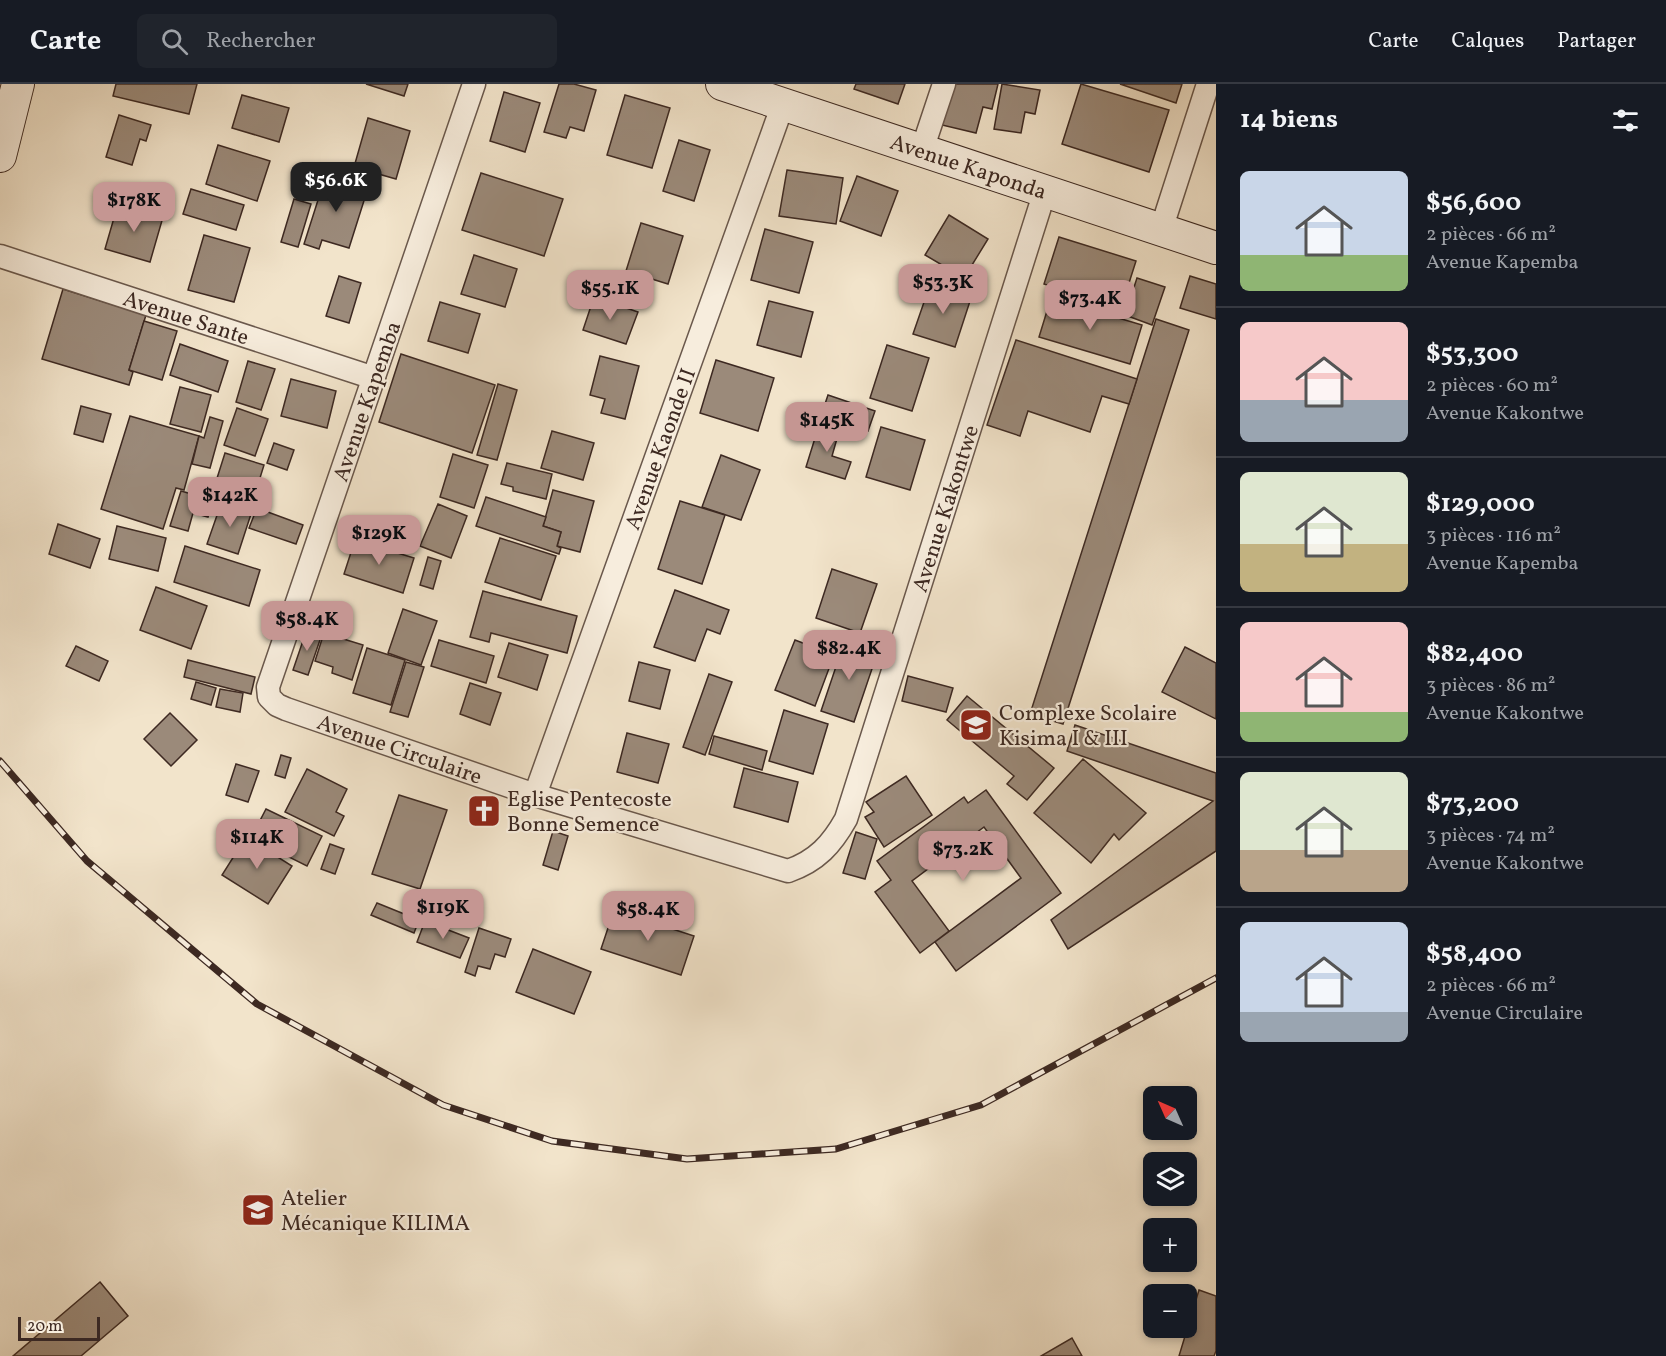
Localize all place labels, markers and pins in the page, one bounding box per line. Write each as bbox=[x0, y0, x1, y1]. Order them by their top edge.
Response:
pin: $56.6K bbox=[287, 162, 385, 213]
pin: $178K bbox=[92, 182, 176, 233]
pin: $53.3K bbox=[894, 264, 992, 315]
pin: $55.1K bbox=[561, 270, 659, 321]
pin: $73.4K bbox=[1041, 280, 1139, 331]
pin: $145K bbox=[785, 402, 869, 453]
pin: $142K bbox=[188, 477, 272, 528]
pin: $129K bbox=[337, 515, 421, 566]
pin: $58.4K bbox=[258, 601, 356, 652]
pin: $82.4K bbox=[800, 630, 898, 681]
place label: Complexe Scolaire Kisima I & III bbox=[999, 699, 1177, 755]
school or university icon: Complexe Scolaire Kisima I & III bbox=[958, 707, 994, 743]
place label: Eglise Pentecoste Bonne Semence bbox=[507, 785, 672, 841]
church icon: Eglise Pentecoste Bonne Semence bbox=[466, 793, 502, 829]
pin: $114K bbox=[215, 819, 299, 870]
pin: $73.2K bbox=[914, 831, 1012, 882]
pin: $119K bbox=[401, 889, 485, 940]
pin: $58.4K bbox=[599, 891, 697, 942]
place label: Atelier Mécanique KILIMA bbox=[281, 1184, 470, 1240]
school or university icon: Atelier Mécanique KILIMA bbox=[240, 1192, 276, 1228]

